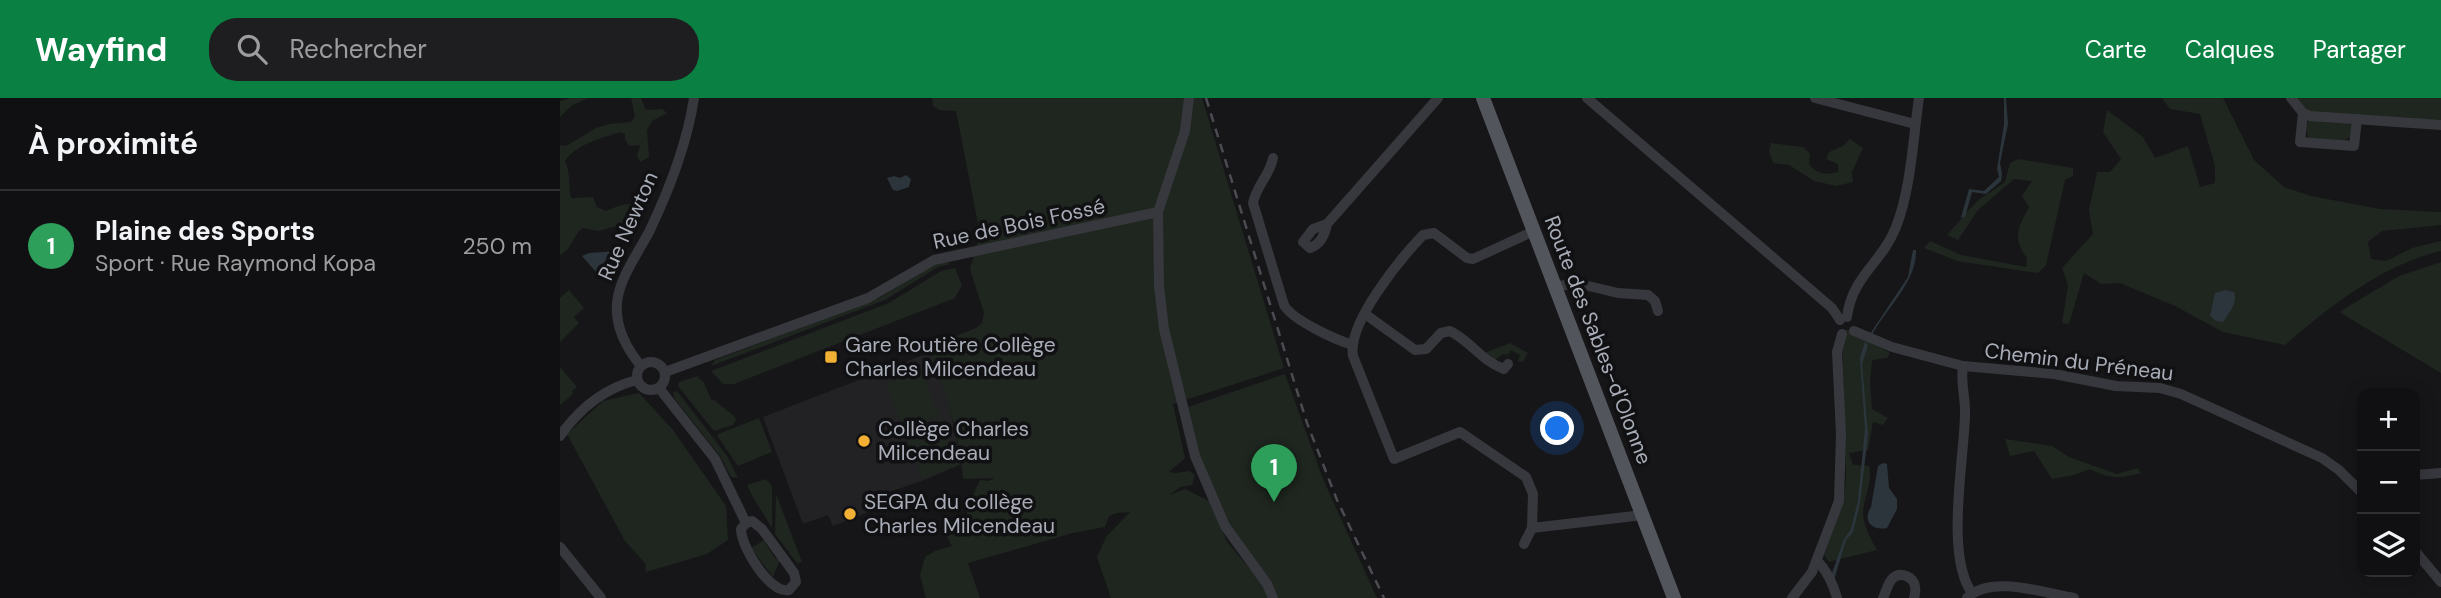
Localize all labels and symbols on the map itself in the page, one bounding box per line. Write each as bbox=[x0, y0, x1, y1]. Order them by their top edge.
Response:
street label: Rue Newton bbox=[592, 167, 664, 285]
street label: Rue de Bois Fossé bbox=[930, 192, 1108, 256]
street label: Route des Sables-d'Olonne bbox=[1538, 212, 1658, 468]
place label: Gare Routière Collège Charles Milcendeau bbox=[845, 331, 1056, 383]
street label: Chemin du Préneau bbox=[1983, 337, 2175, 387]
marker: Gare Routière Collège Charles Milcendeau bbox=[823, 349, 839, 365]
your location bbox=[1540, 411, 1574, 445]
place label: Collège Charles Milcendeau bbox=[878, 415, 1029, 467]
marker: Collège Charles Milcendeau bbox=[856, 433, 872, 449]
pin: 1 bbox=[1251, 444, 1297, 502]
place label: SEGPA du collège Charles Milcendeau bbox=[864, 488, 1055, 540]
marker: SEGPA du collège Charles Milcendeau bbox=[842, 506, 858, 522]

